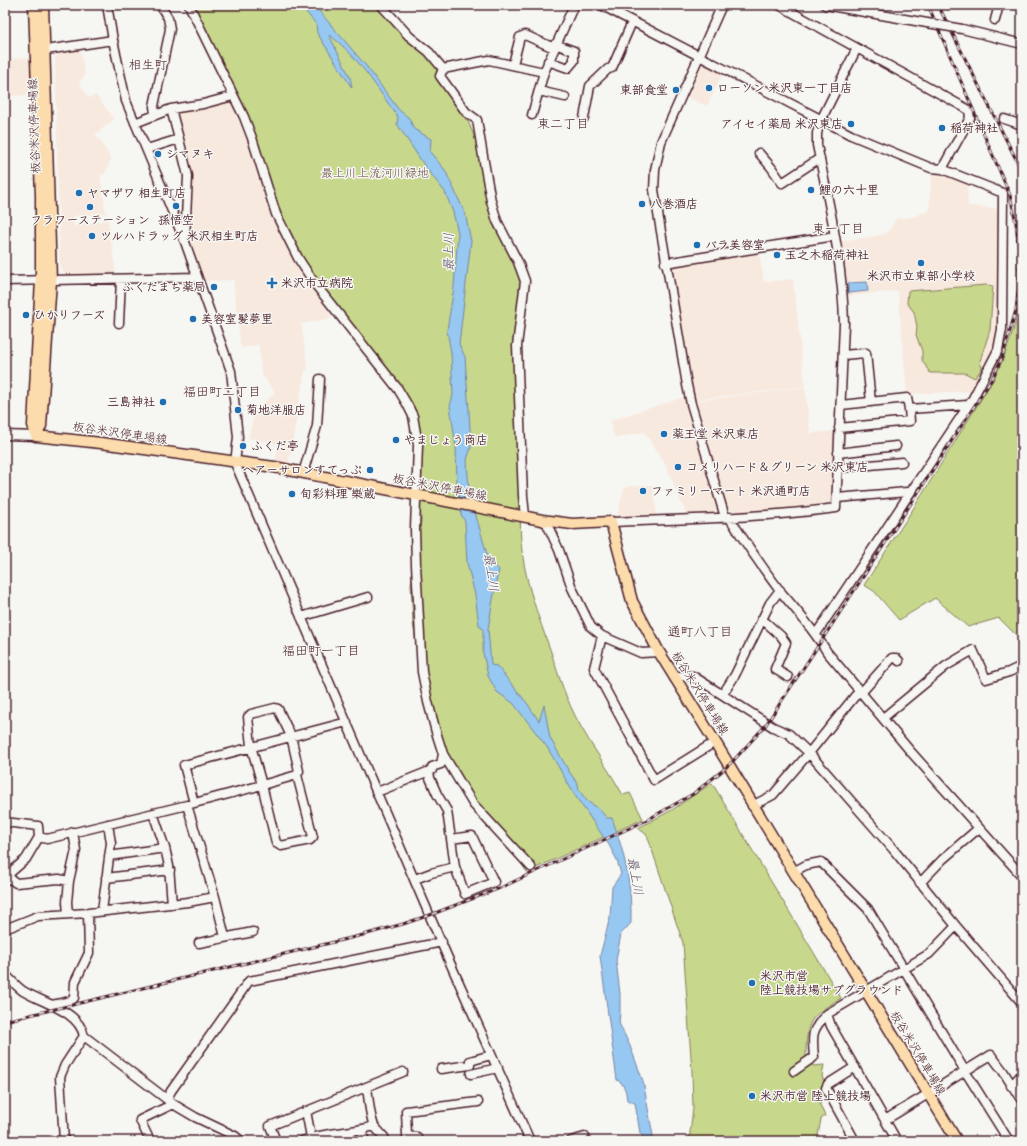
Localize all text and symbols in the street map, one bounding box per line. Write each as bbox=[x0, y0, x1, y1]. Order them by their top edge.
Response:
district label: 相生町 bbox=[128, 57, 168, 74]
street label: 板谷米沢停車場線 bbox=[25, 78, 45, 174]
place label: ローソン 米沢東一丁目店 bbox=[717, 81, 852, 97]
place label: 東部食堂 bbox=[620, 83, 668, 99]
marker: ローソン 米沢東一丁目店 bbox=[704, 83, 714, 93]
marker: 東部食堂 bbox=[671, 85, 681, 95]
district label: 東二丁目 bbox=[537, 116, 589, 133]
place label: アイセイ薬局 米沢東店 bbox=[720, 117, 843, 133]
marker: アイセイ薬局 米沢東店 bbox=[846, 119, 856, 129]
place label: 稲荷神社 bbox=[950, 121, 998, 137]
marker: 稲荷神社 bbox=[937, 123, 947, 133]
place label: シマヌキ bbox=[166, 147, 214, 163]
marker: シマヌキ bbox=[153, 149, 163, 159]
park label: 最上川上流河川緑地 bbox=[321, 166, 429, 182]
place label: 鯉の六十里 bbox=[819, 183, 879, 199]
marker: 鯉の六十里 bbox=[806, 185, 816, 195]
place label: ヤマザワ 相生町店 bbox=[87, 186, 186, 202]
marker: ヤマザワ 相生町店 bbox=[74, 188, 84, 198]
place label: 八巻酒店 bbox=[650, 197, 698, 213]
marker: 八巻酒店 bbox=[637, 199, 647, 209]
marker: 孫悟空 bbox=[171, 201, 181, 211]
marker: フラワーステーション bbox=[85, 202, 95, 212]
place label: フラワーステーション bbox=[30, 213, 150, 229]
place label: 孫悟空 bbox=[158, 213, 194, 229]
district label: 東一丁目 bbox=[812, 221, 864, 238]
place label: ツルハドラッグ 米沢相生町店 bbox=[100, 229, 259, 245]
marker: ツルハドラッグ 米沢相生町店 bbox=[87, 231, 97, 241]
water label: 最上川 bbox=[441, 232, 458, 272]
place label: バラ美容室 bbox=[705, 238, 765, 254]
marker: バラ美容室 bbox=[692, 240, 702, 250]
place label: 玉之木稲荷神社 bbox=[785, 248, 869, 264]
marker: 玉之木稲荷神社 bbox=[772, 250, 782, 260]
marker: 米沢市立東部小学校 bbox=[916, 258, 926, 268]
place label: 米沢市立東部小学校 bbox=[867, 269, 975, 285]
place label: 米沢市立病院 bbox=[281, 276, 353, 292]
marker: 米沢市立病院 bbox=[266, 277, 278, 289]
place label: ふくだまち薬局 bbox=[122, 280, 206, 296]
marker: ふくだまち薬局 bbox=[209, 282, 219, 292]
place label: ひかりフーズ bbox=[34, 308, 105, 324]
marker: ひかりフーズ bbox=[21, 310, 31, 320]
place label: 美容室髪夢里 bbox=[201, 312, 273, 328]
marker: 美容室髪夢里 bbox=[188, 314, 198, 324]
district label: 福田町二丁目 bbox=[183, 384, 261, 401]
place label: 三島神社 bbox=[107, 395, 155, 411]
marker: 三島神社 bbox=[158, 397, 168, 407]
place label: 菊地洋服店 bbox=[246, 403, 306, 419]
marker: 菊地洋服店 bbox=[233, 405, 243, 415]
street label: 板谷米沢停車場線 bbox=[71, 419, 169, 449]
place label: 薬王堂 米沢東店 bbox=[672, 427, 759, 443]
marker: 薬王堂 米沢東店 bbox=[659, 429, 669, 439]
place label: やまじょう商店 bbox=[404, 433, 488, 449]
marker: やまじょう商店 bbox=[391, 435, 401, 445]
place label: ふくだ亭 bbox=[251, 439, 299, 455]
marker: ふくだ亭 bbox=[238, 441, 248, 451]
place label: コメリハード＆グリーン 米沢東店 bbox=[686, 460, 869, 476]
marker: コメリハード＆グリーン 米沢東店 bbox=[673, 462, 683, 472]
place label: ヘアーサロンすてっぷ bbox=[242, 463, 362, 479]
marker: ヘアーサロンすてっぷ bbox=[365, 465, 375, 475]
street label: 板谷米沢停車場線 bbox=[391, 471, 488, 505]
place label: ファミリーマート 米沢通町店 bbox=[651, 484, 811, 500]
marker: ファミリーマート 米沢通町店 bbox=[638, 486, 648, 496]
place label: 旬彩料理 樂蔵 bbox=[300, 487, 375, 503]
marker: 旬彩料理 樂蔵 bbox=[287, 489, 297, 499]
water label: 最上川 bbox=[479, 552, 502, 593]
district label: 通町八丁目 bbox=[667, 624, 733, 641]
district label: 福田町一丁目 bbox=[282, 643, 360, 660]
street label: 板谷米沢停車場線 bbox=[667, 649, 731, 738]
water label: 最上川 bbox=[623, 856, 646, 897]
place label: 米沢市営 陸上競技場サブグラウンド bbox=[760, 969, 904, 999]
marker: 米沢市営 陸上競技場サブグラウンド bbox=[747, 978, 757, 988]
street label: 板谷米沢停車場線 bbox=[886, 1008, 949, 1099]
place label: 米沢市営 陸上競技場 bbox=[760, 1089, 871, 1105]
marker: 米沢市営 陸上競技場 bbox=[747, 1091, 757, 1101]

